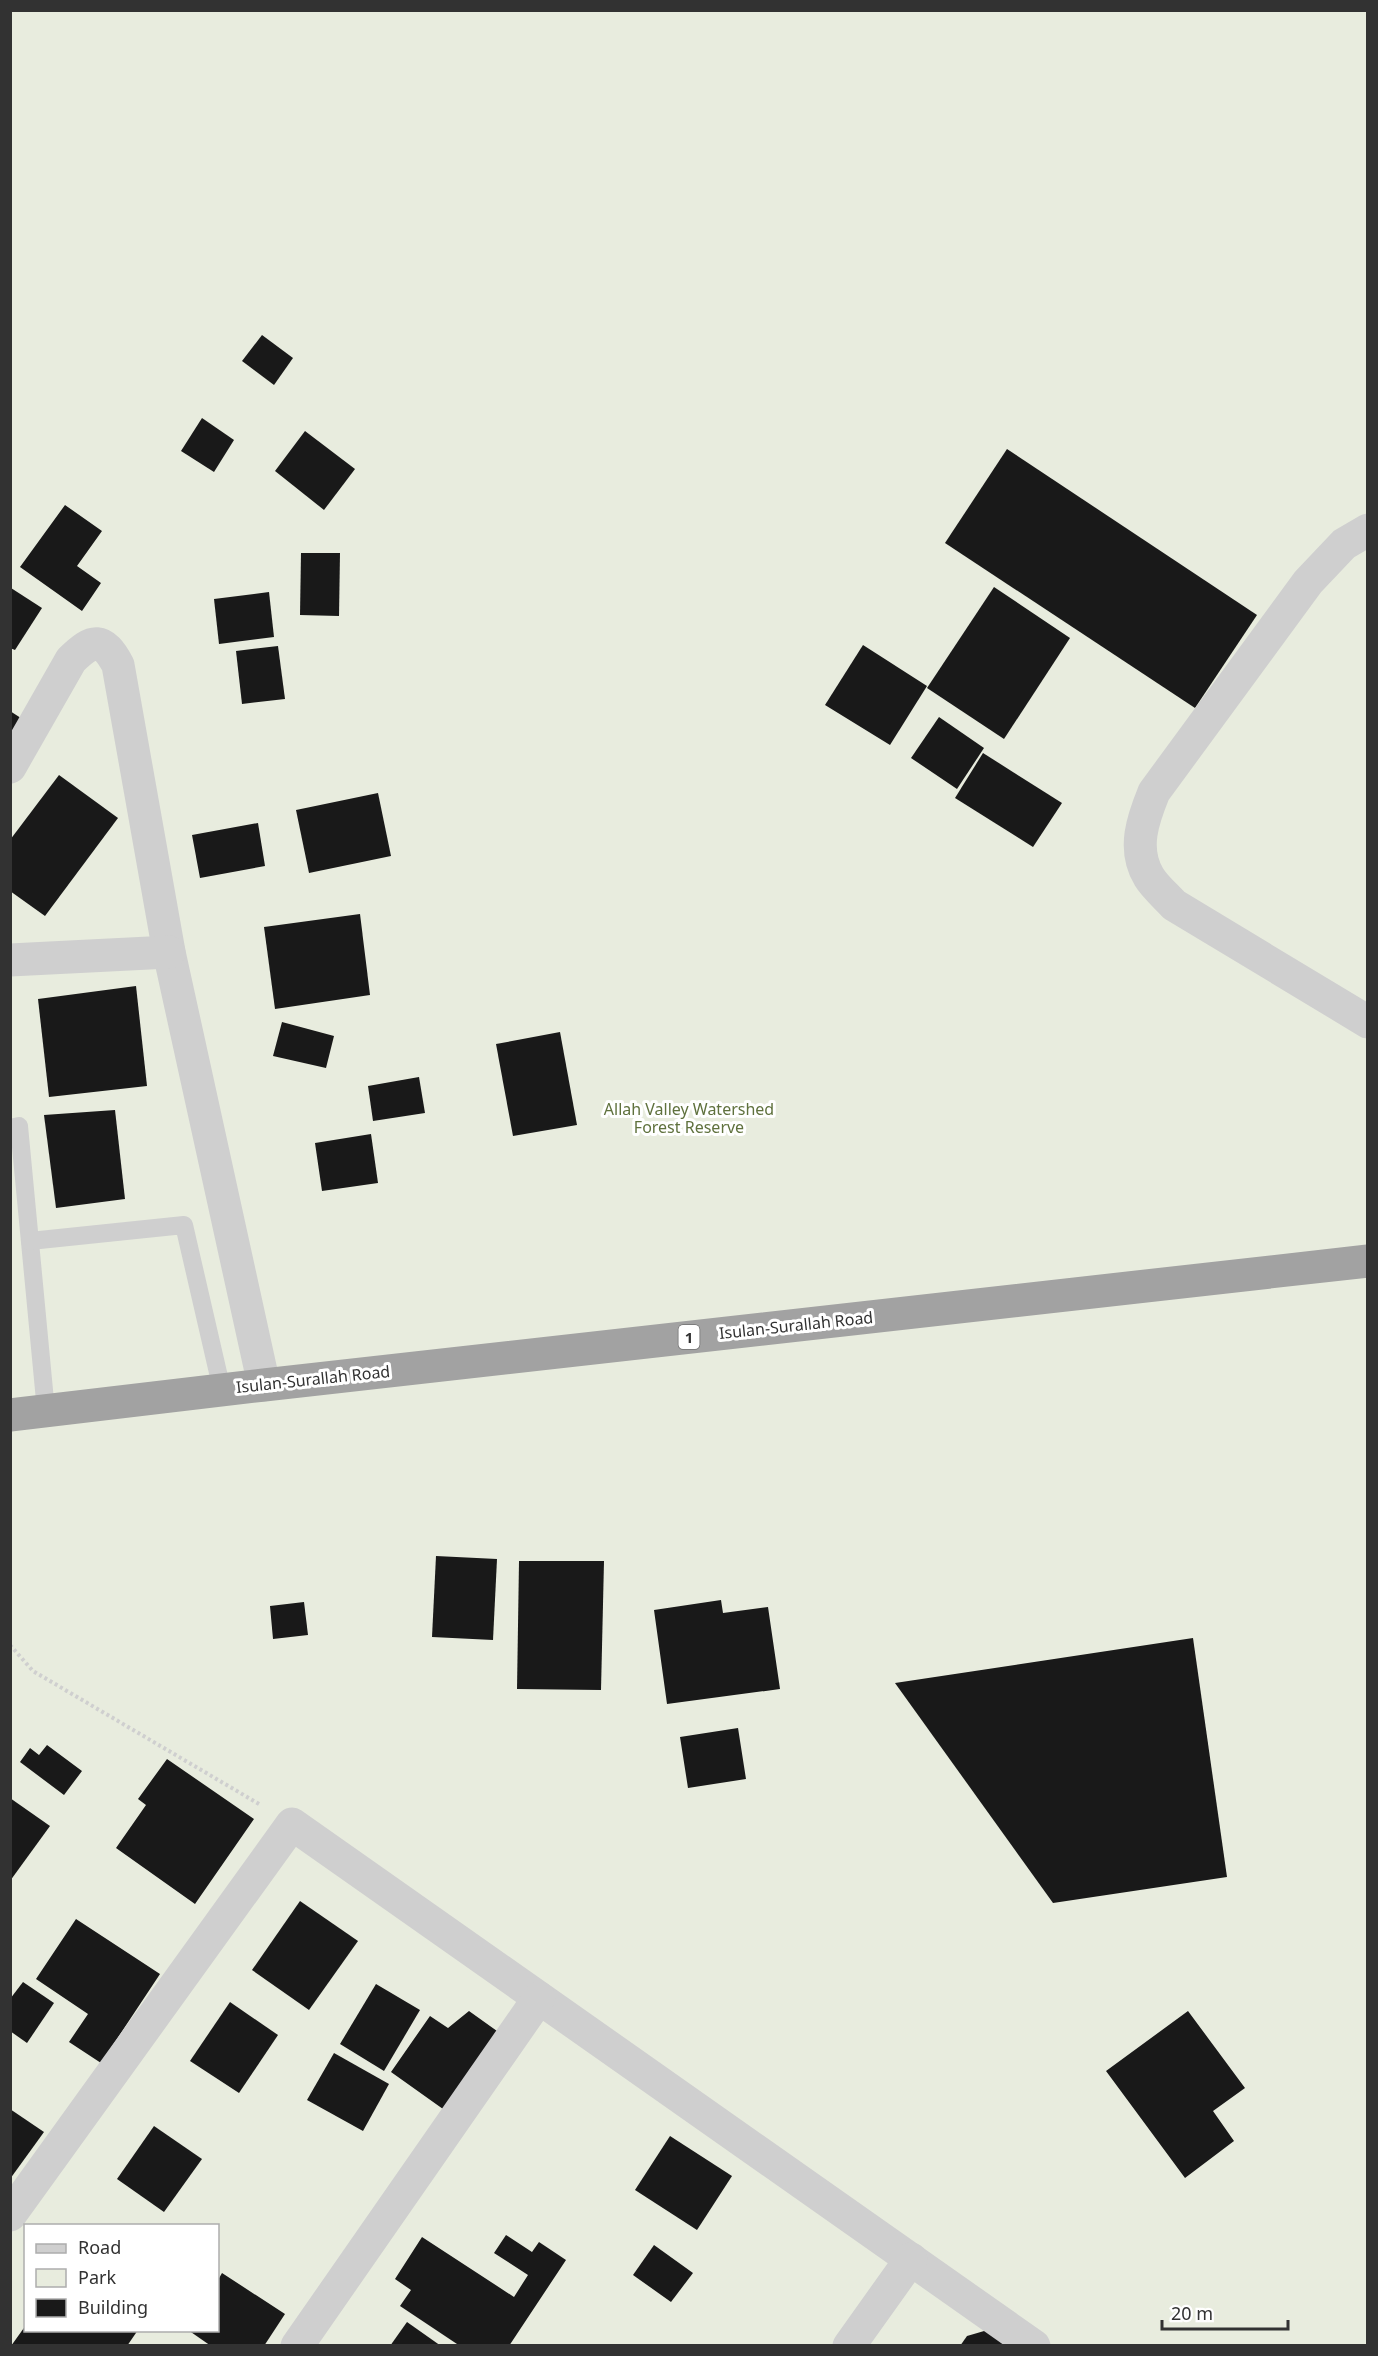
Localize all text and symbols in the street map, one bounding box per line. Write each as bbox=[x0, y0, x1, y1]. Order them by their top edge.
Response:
park label: Allah Valley Watershed Forest Reserve bbox=[604, 1098, 774, 1138]
street label: Isulan-Surallah Road bbox=[718, 1306, 874, 1344]
road number: 1 bbox=[678, 1325, 700, 1349]
street label: Isulan-Surallah Road bbox=[235, 1360, 391, 1398]
legend bbox=[24, 2224, 219, 2332]
text: Road bbox=[78, 2235, 121, 2259]
text: Park bbox=[78, 2265, 116, 2289]
scale bar bbox=[1162, 2293, 1288, 2331]
text: Building bbox=[78, 2295, 148, 2319]
text: 20 m bbox=[1171, 2301, 1213, 2325]

